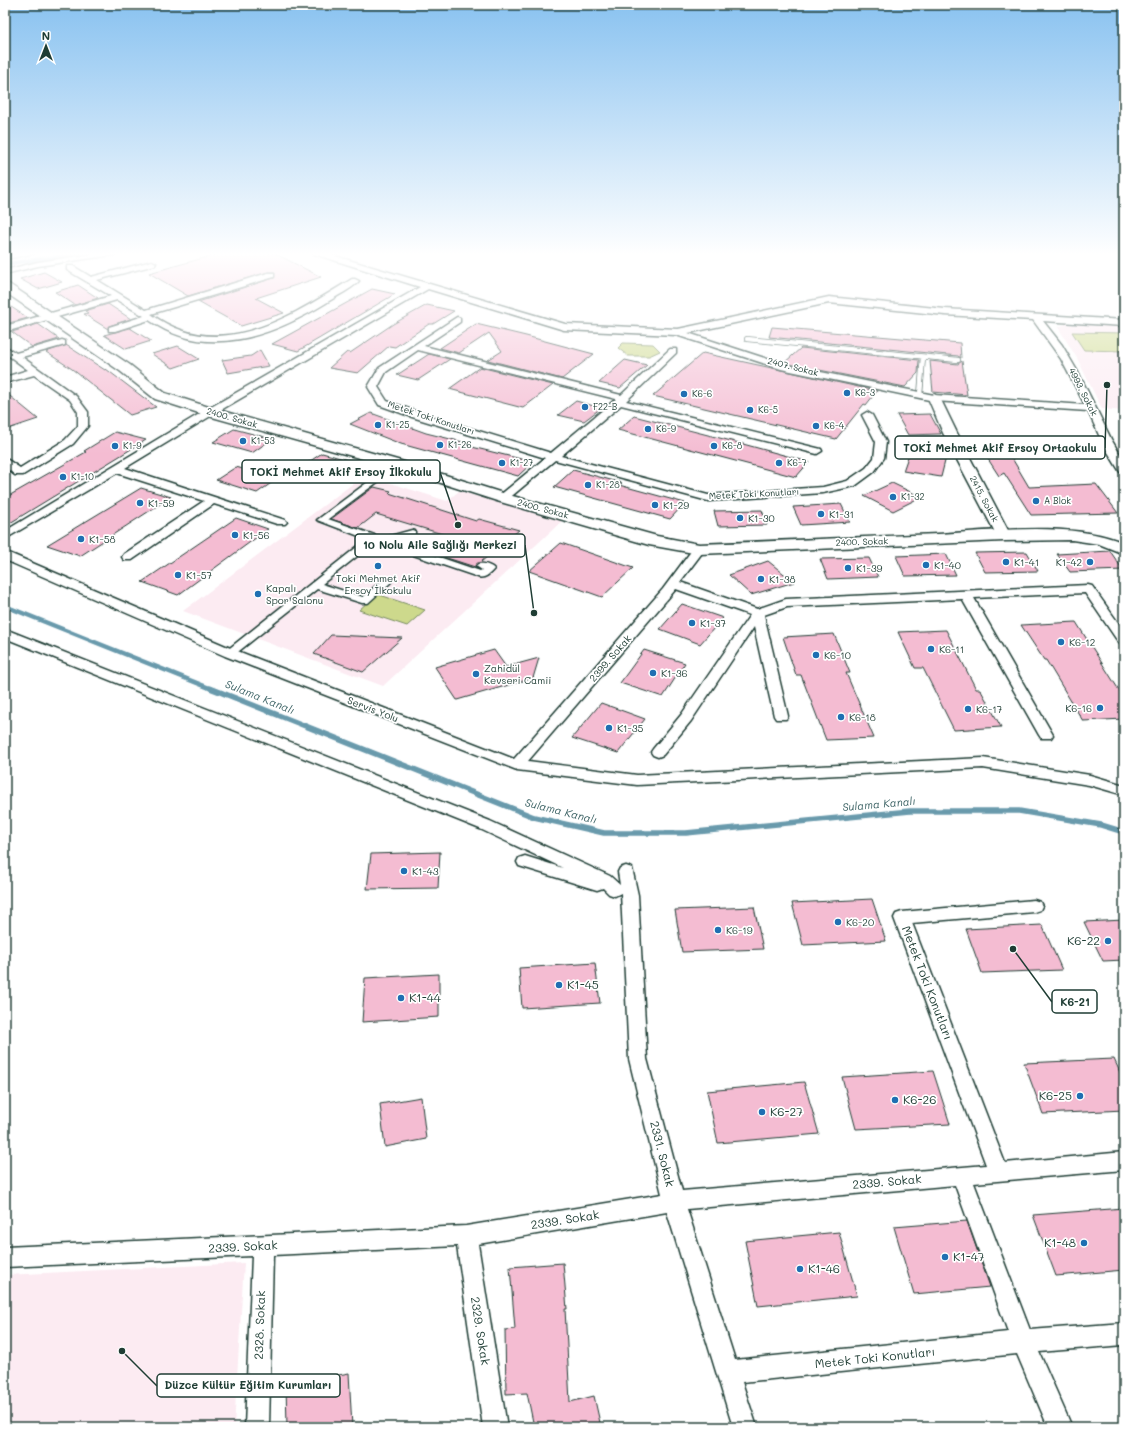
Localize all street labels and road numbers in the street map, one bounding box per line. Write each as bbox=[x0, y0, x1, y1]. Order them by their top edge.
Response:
street label: 2407. Sokak bbox=[767, 355, 820, 378]
street label: 4993. Sokak bbox=[1067, 366, 1100, 418]
street label: Metek Toki Konutları bbox=[386, 398, 476, 437]
street label: 2400. Sokak bbox=[205, 405, 259, 430]
street label: 2415. Sokak bbox=[968, 474, 1001, 524]
street label: Metek Toki Konutları bbox=[708, 486, 799, 501]
street label: 2400. Sokak bbox=[516, 496, 570, 521]
street label: 2400. Sokak bbox=[836, 535, 889, 548]
street label: 2399. Sokak bbox=[586, 632, 634, 684]
street label: Servis Yolu bbox=[345, 693, 401, 725]
street label: Metek Toki Konutları bbox=[899, 923, 957, 1042]
street label: 2331. Sokak bbox=[647, 1119, 679, 1188]
street label: 2339. Sokak bbox=[852, 1170, 922, 1192]
street label: 2339. Sokak bbox=[529, 1206, 600, 1232]
street label: 2339. Sokak bbox=[208, 1236, 278, 1256]
street label: 2328. Sokak bbox=[250, 1290, 268, 1360]
street label: 2329. Sokak bbox=[468, 1296, 494, 1366]
street label: Metek Toki Konutları bbox=[814, 1343, 936, 1371]

